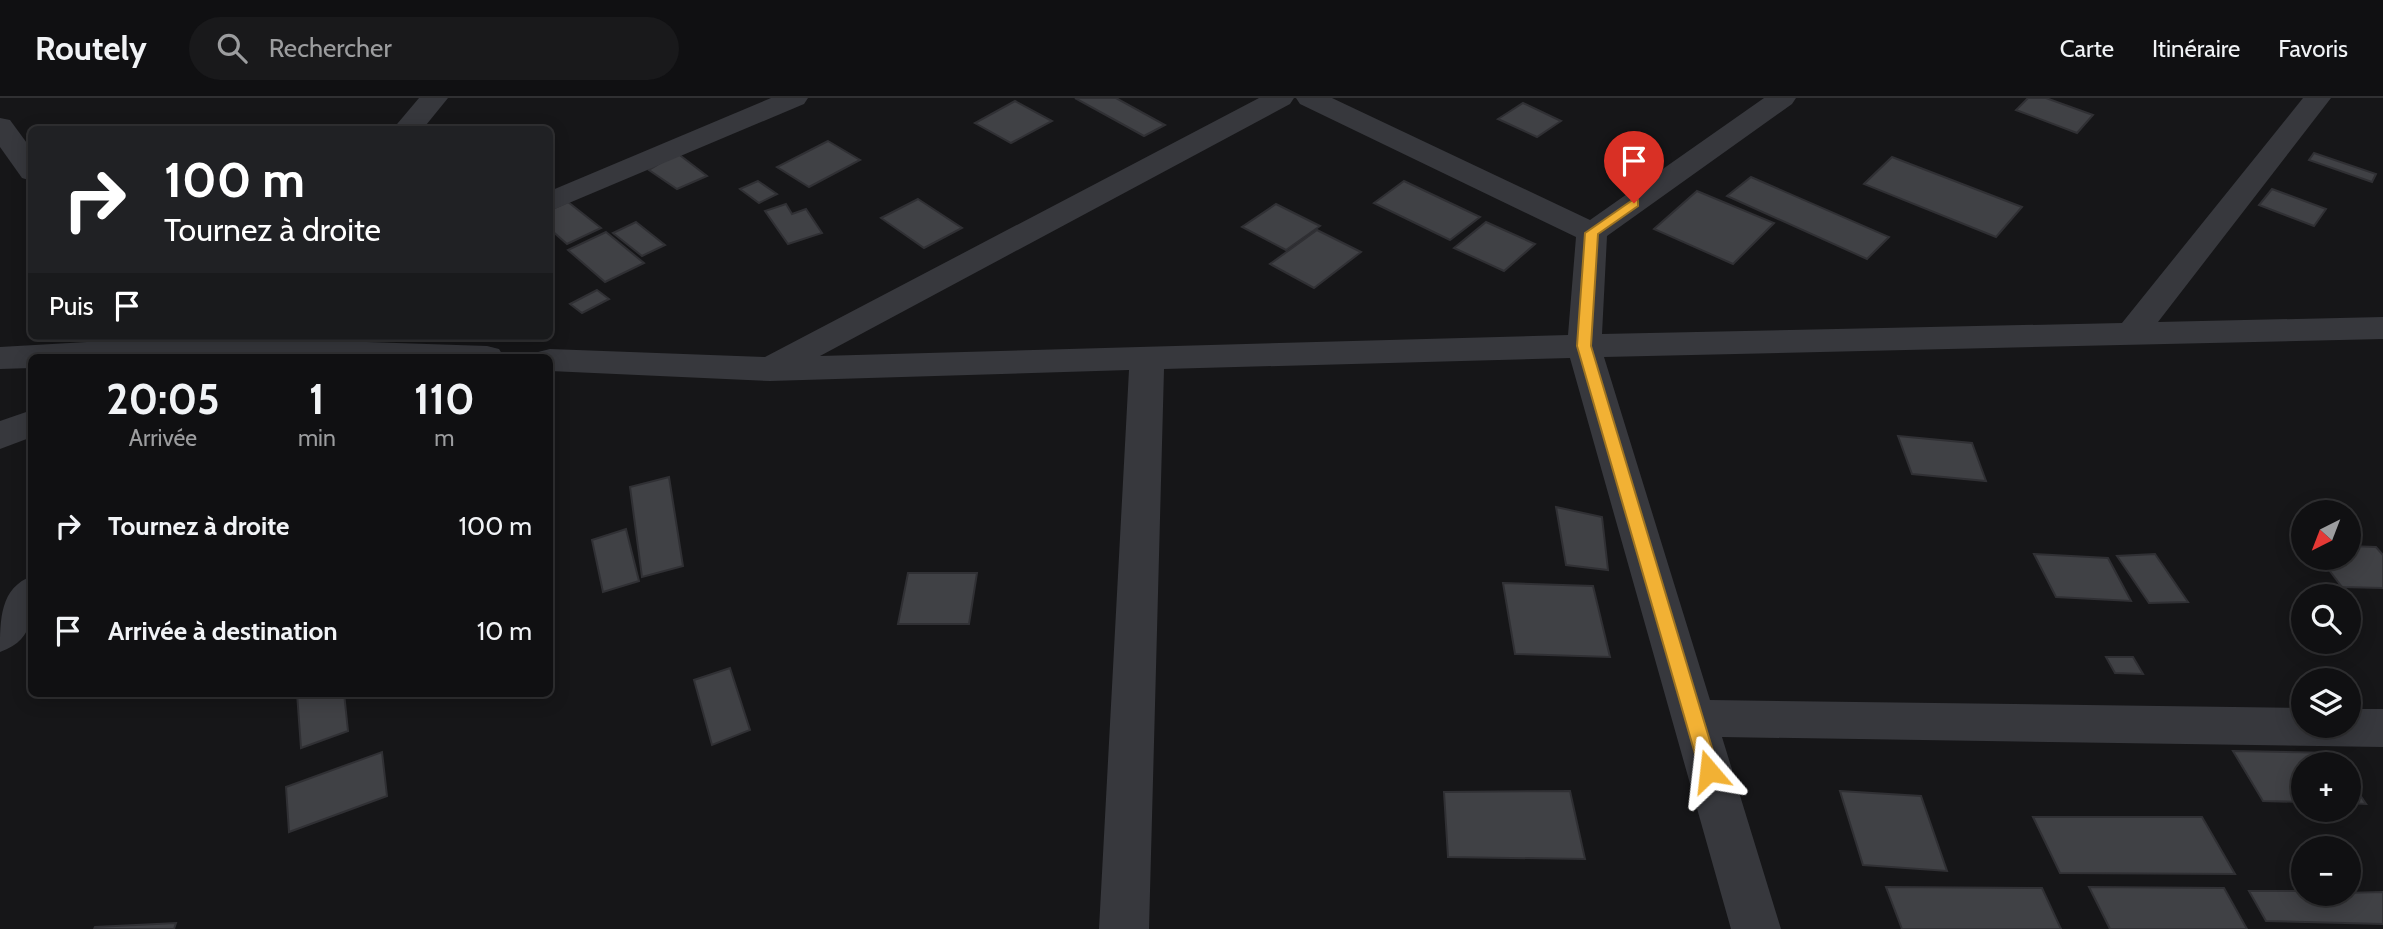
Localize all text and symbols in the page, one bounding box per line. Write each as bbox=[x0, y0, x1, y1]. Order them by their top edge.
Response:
search box bbox=[189, 17, 679, 80]
text: Routely bbox=[35, 28, 147, 68]
icon: search bbox=[213, 29, 251, 67]
text: Rechercher bbox=[269, 32, 392, 64]
text: Carte bbox=[2060, 34, 2114, 63]
text: Itinéraire bbox=[2152, 34, 2240, 63]
text: Favoris bbox=[2278, 34, 2348, 63]
pin bbox=[1604, 131, 1664, 203]
icon: arrive bbox=[1615, 142, 1653, 180]
text: 100 m bbox=[164, 150, 305, 209]
icon: right bbox=[49, 154, 140, 245]
text: Tournez à droite bbox=[164, 210, 381, 249]
icon: arrive bbox=[108, 287, 146, 325]
text: Puis bbox=[49, 290, 94, 322]
text: 20:05 bbox=[106, 373, 220, 425]
text: 1 bbox=[309, 373, 325, 425]
text: 110 bbox=[414, 373, 475, 425]
text: Arrivée bbox=[129, 424, 197, 452]
text: min bbox=[298, 424, 336, 452]
text: m bbox=[434, 424, 454, 452]
north arrow bbox=[2291, 500, 2361, 570]
map controls bbox=[2291, 500, 2361, 906]
icon: right bbox=[49, 507, 87, 545]
text: Tournez à droite bbox=[108, 510, 290, 542]
text: 100 m bbox=[459, 510, 532, 542]
button: search bbox=[2291, 584, 2361, 654]
icon: arrive bbox=[49, 612, 87, 650]
text: Arrivée à destination bbox=[108, 615, 338, 647]
text: 10 m bbox=[477, 615, 532, 647]
button: layers bbox=[2291, 668, 2361, 738]
position arrow bbox=[1672, 734, 1746, 808]
button: + bbox=[2291, 752, 2361, 822]
button: − bbox=[2291, 836, 2361, 906]

